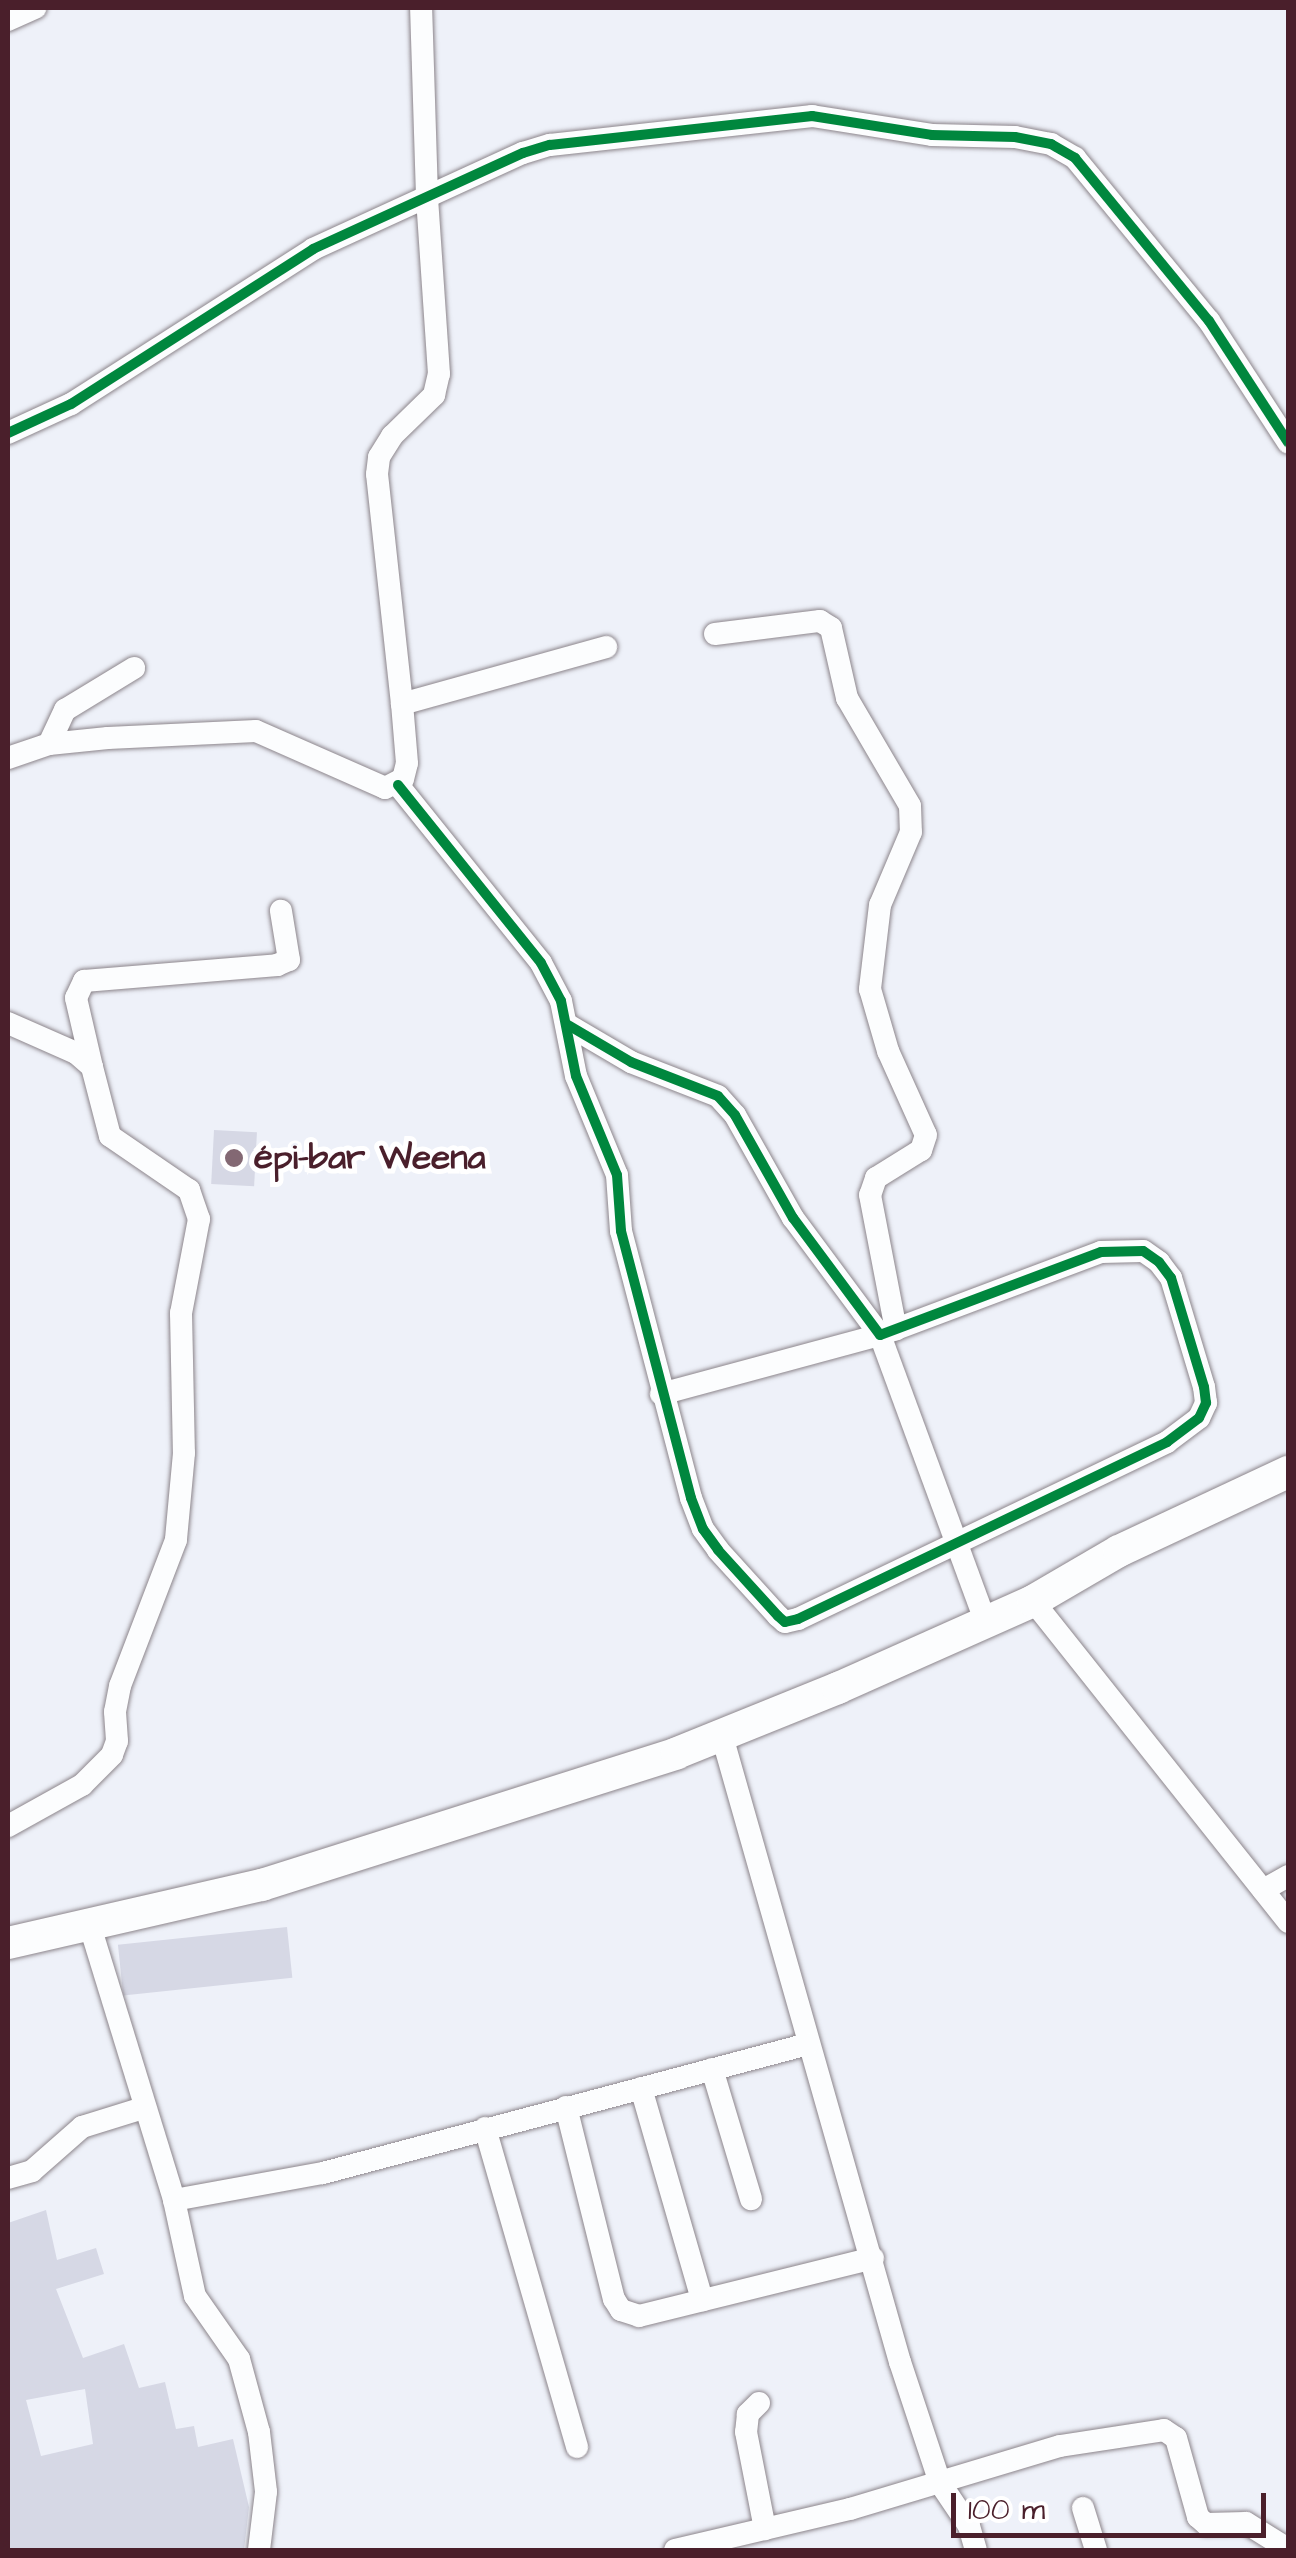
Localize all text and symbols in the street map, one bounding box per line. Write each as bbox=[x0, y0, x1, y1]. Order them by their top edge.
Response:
place label: épi-bar Weena bbox=[254, 1137, 485, 1179]
marker: épi-bar Weena bbox=[223, 1147, 245, 1169]
scale bar bbox=[956, 2473, 1271, 2535]
text: 100 m bbox=[968, 2489, 1045, 2531]

